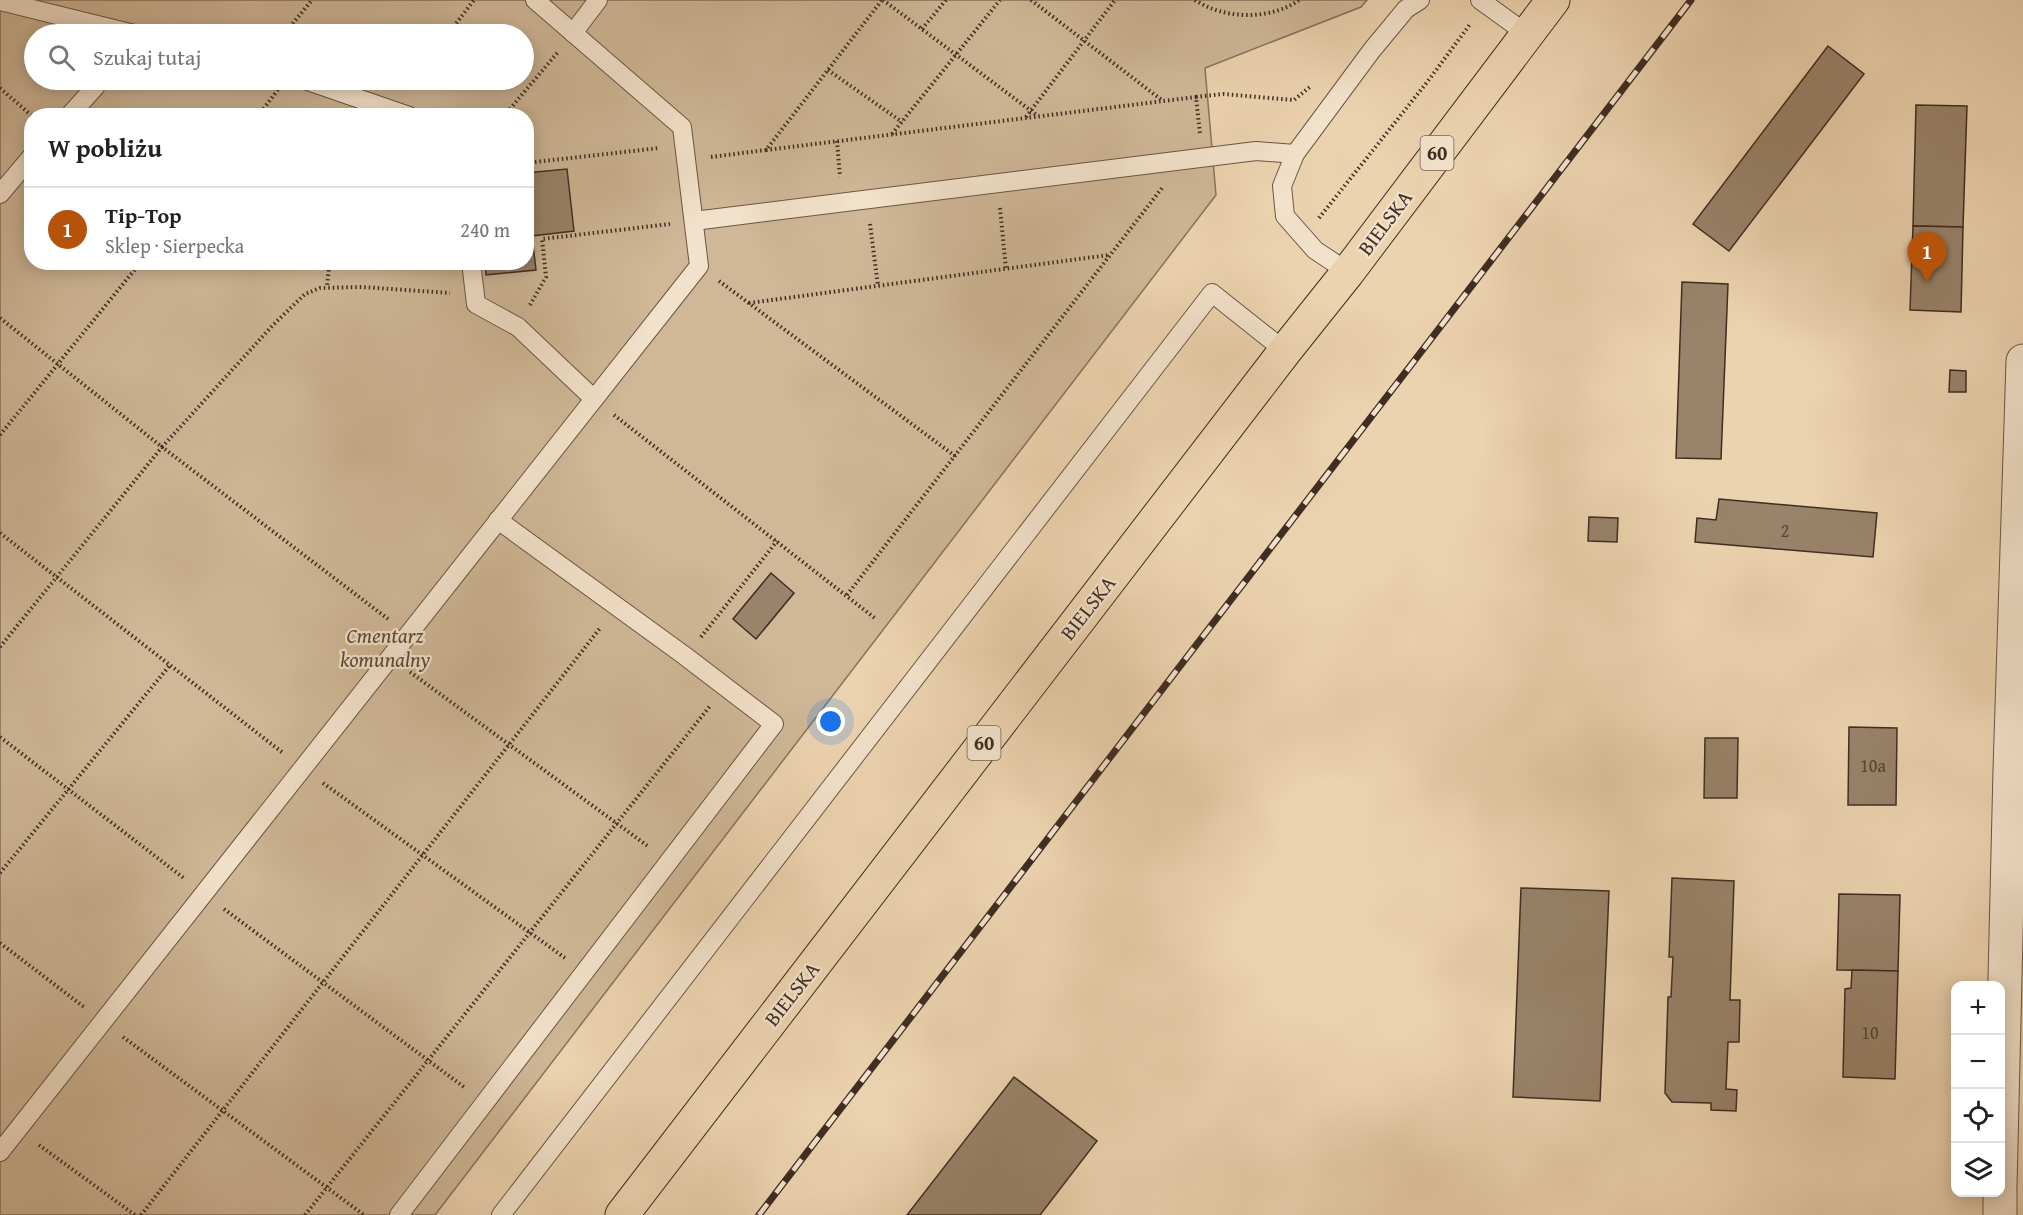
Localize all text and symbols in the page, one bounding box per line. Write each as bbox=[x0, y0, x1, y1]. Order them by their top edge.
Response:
search box bbox=[24, 24, 534, 90]
icon: search bbox=[45, 41, 78, 74]
text: Szukaj tutaj bbox=[93, 41, 201, 73]
text: W pobliżu bbox=[48, 128, 162, 167]
road number: 60 bbox=[1420, 136, 1454, 170]
street label: BIELSKA bbox=[1350, 183, 1420, 262]
text: Tip-Top bbox=[105, 199, 182, 231]
text: 1 bbox=[62, 215, 73, 244]
text: 240 m bbox=[460, 215, 510, 244]
text: Sklep · Sierpecka bbox=[105, 231, 244, 260]
pin: 1 bbox=[1908, 232, 1946, 282]
house number: 2 bbox=[1781, 517, 1789, 544]
street label: BIELSKA bbox=[1052, 569, 1123, 647]
park label: Cmentarz komunalny bbox=[340, 620, 430, 675]
your location bbox=[816, 707, 845, 736]
road number: 60 bbox=[968, 726, 1000, 760]
house number: 10a bbox=[1860, 752, 1886, 779]
street label: BIELSKA bbox=[756, 955, 827, 1033]
map controls bbox=[1951, 981, 2005, 1197]
button: + bbox=[1951, 981, 2005, 1035]
house number: 10 bbox=[1861, 1019, 1879, 1046]
button: − bbox=[1951, 1035, 2005, 1089]
button: locate bbox=[1951, 1089, 2005, 1143]
button: layers bbox=[1951, 1143, 2005, 1197]

